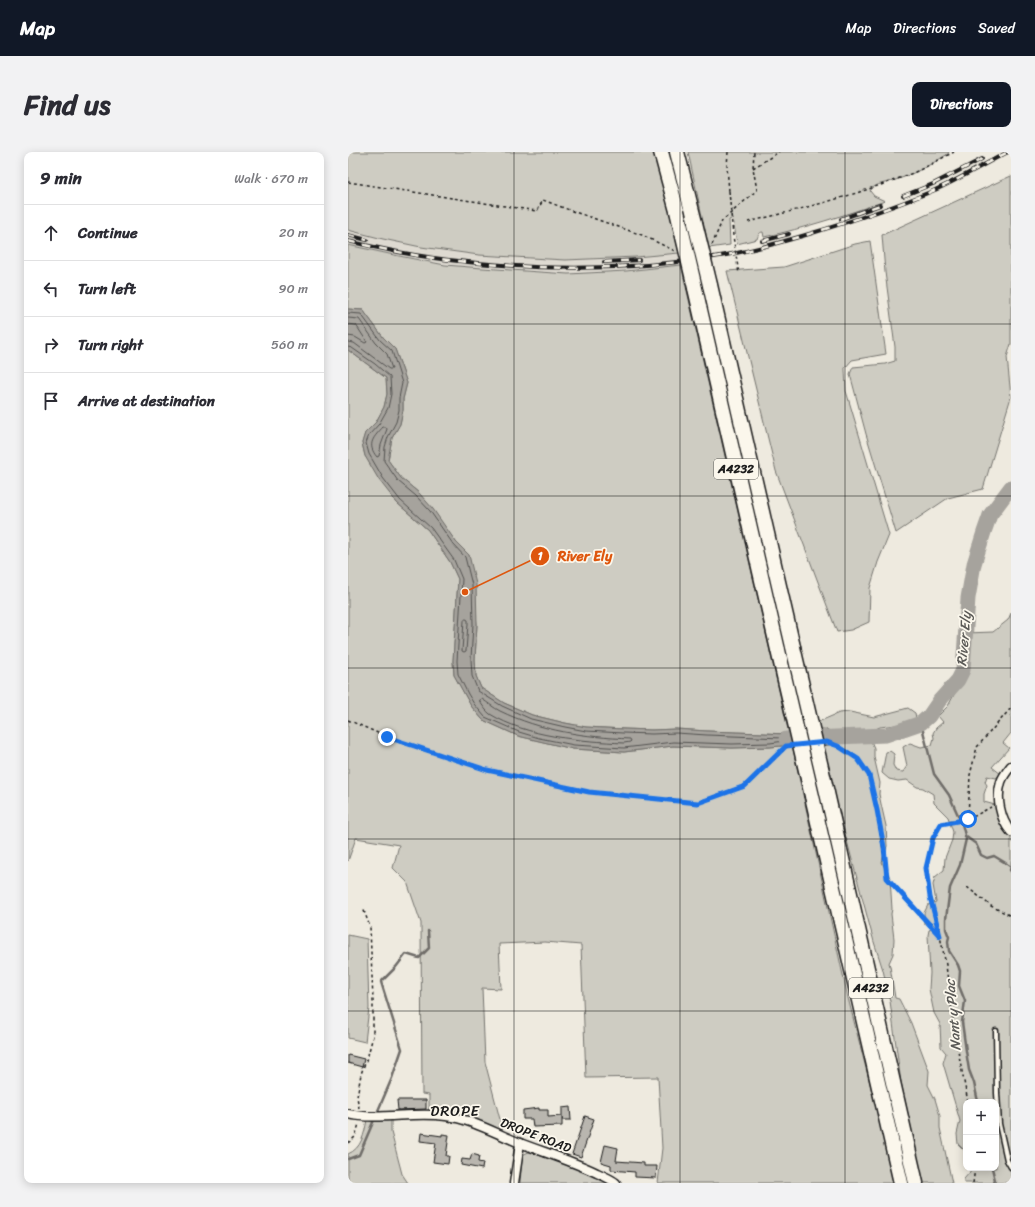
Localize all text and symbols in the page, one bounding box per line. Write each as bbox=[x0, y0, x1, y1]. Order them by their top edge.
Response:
text: Map bbox=[20, 12, 55, 45]
text: Map bbox=[845, 16, 871, 41]
text: Directions bbox=[893, 16, 956, 41]
text: Saved bbox=[978, 16, 1015, 41]
text: Find us bbox=[24, 80, 111, 129]
button: Directions bbox=[912, 82, 1011, 127]
text: 9 min bbox=[40, 163, 82, 193]
text: Walk · 670 m bbox=[234, 167, 308, 190]
text: Continue bbox=[78, 220, 138, 246]
text: 20 m bbox=[279, 221, 308, 244]
icon: ahead bbox=[40, 222, 62, 244]
text: Turn left bbox=[78, 276, 136, 302]
text: 90 m bbox=[278, 277, 308, 300]
icon: left bbox=[40, 278, 62, 300]
text: Turn right bbox=[78, 332, 143, 358]
text: 560 m bbox=[271, 333, 308, 356]
icon: right bbox=[40, 334, 62, 356]
text: Arrive at destination bbox=[78, 388, 215, 414]
icon: arrive bbox=[40, 390, 62, 412]
road number: A4232 bbox=[714, 459, 758, 479]
callout: River Ely bbox=[530, 543, 620, 569]
text: River Ely bbox=[557, 544, 613, 569]
text: 1 bbox=[537, 545, 543, 567]
water label: River Ely bbox=[949, 609, 979, 667]
route end bbox=[378, 728, 396, 746]
route start bbox=[959, 810, 977, 828]
water label: Nant y Plac bbox=[937, 977, 969, 1052]
road number: A4232 bbox=[849, 978, 893, 998]
district label: DROPE bbox=[430, 1098, 480, 1124]
map controls bbox=[963, 1099, 999, 1171]
button: + bbox=[963, 1099, 999, 1135]
street label: DROPE ROAD bbox=[497, 1111, 575, 1159]
button: − bbox=[963, 1135, 999, 1171]

